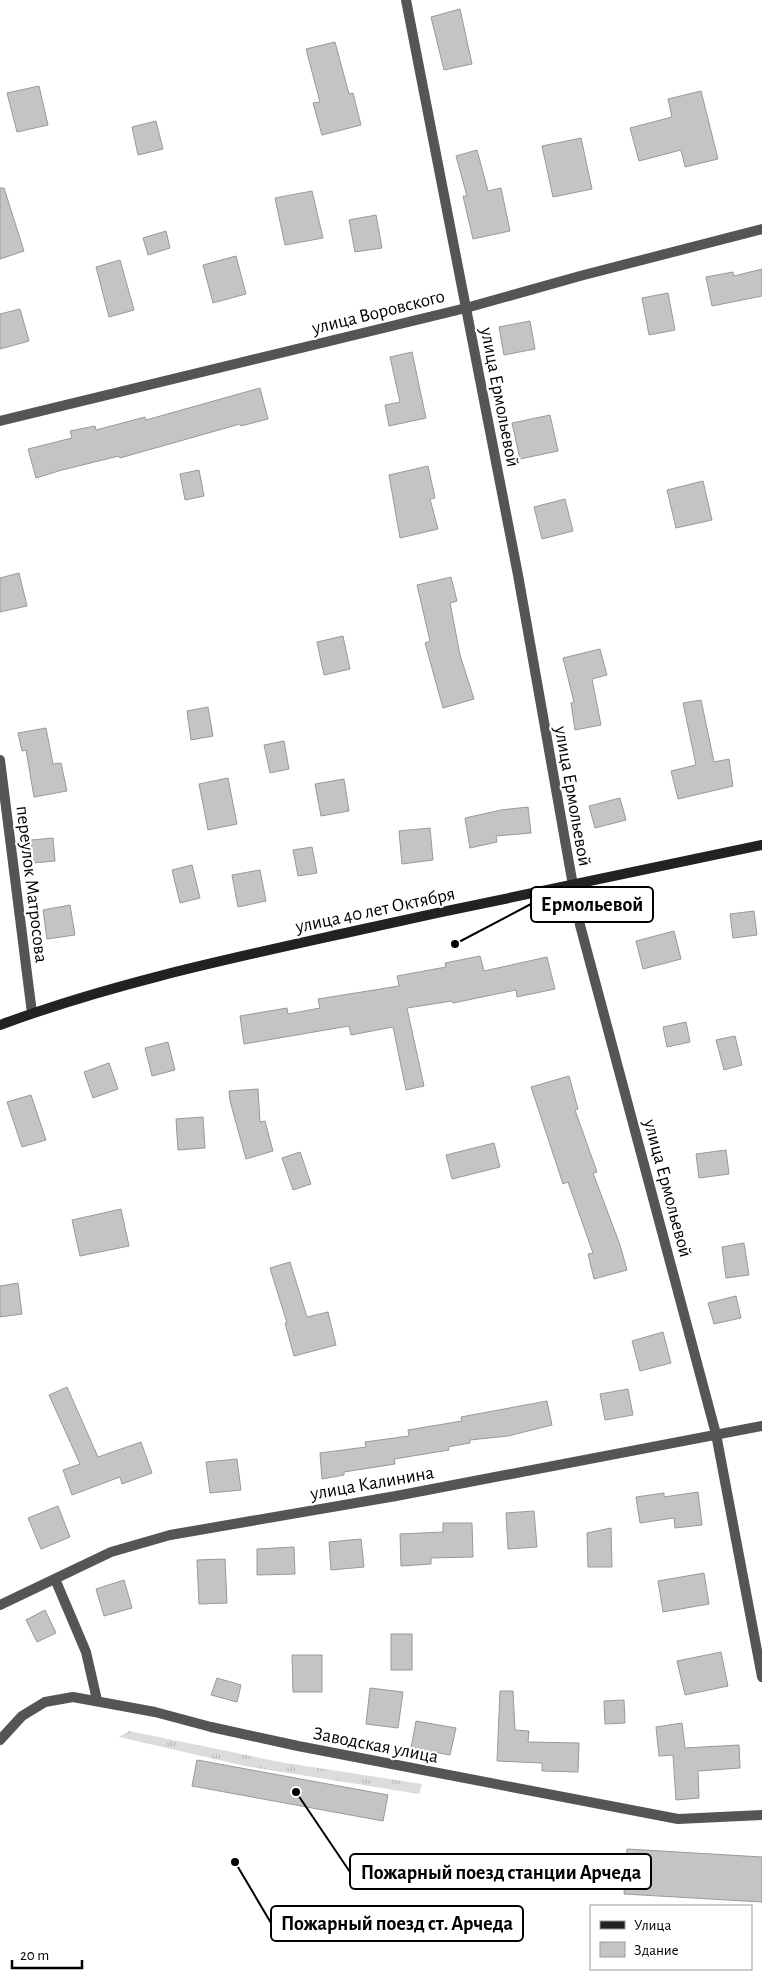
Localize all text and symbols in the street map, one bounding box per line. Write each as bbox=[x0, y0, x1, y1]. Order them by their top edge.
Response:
street label: улица Воровского bbox=[309, 287, 447, 338]
street label: улица Ермольевой bbox=[476, 325, 522, 469]
street label: улица Ермольевой bbox=[551, 724, 594, 868]
street label: переулок Матросова bbox=[12, 805, 51, 964]
street label: улица 40 лет Октября bbox=[293, 884, 457, 937]
callout: Ермольевой bbox=[531, 887, 653, 922]
text: Ермольевой bbox=[541, 895, 643, 915]
street label: улица Ермольевой bbox=[640, 1116, 695, 1259]
street label: улица Калинина bbox=[308, 1463, 436, 1504]
street label: Заводская улица bbox=[311, 1724, 440, 1767]
callout: Пожарный поезд станции Арчеда bbox=[350, 1854, 651, 1889]
text: Пожарный поезд станции Арчеда bbox=[361, 1863, 642, 1883]
legend bbox=[590, 1905, 752, 1970]
callout: Пожарный поезд ст. Арчеда bbox=[271, 1906, 523, 1941]
text: Пожарный поезд ст. Арчеда bbox=[281, 1914, 513, 1934]
text: Улица bbox=[634, 1918, 671, 1933]
scale bar bbox=[12, 1938, 82, 1970]
text: Здание bbox=[634, 1943, 679, 1958]
text: 20 m bbox=[20, 1948, 49, 1963]

